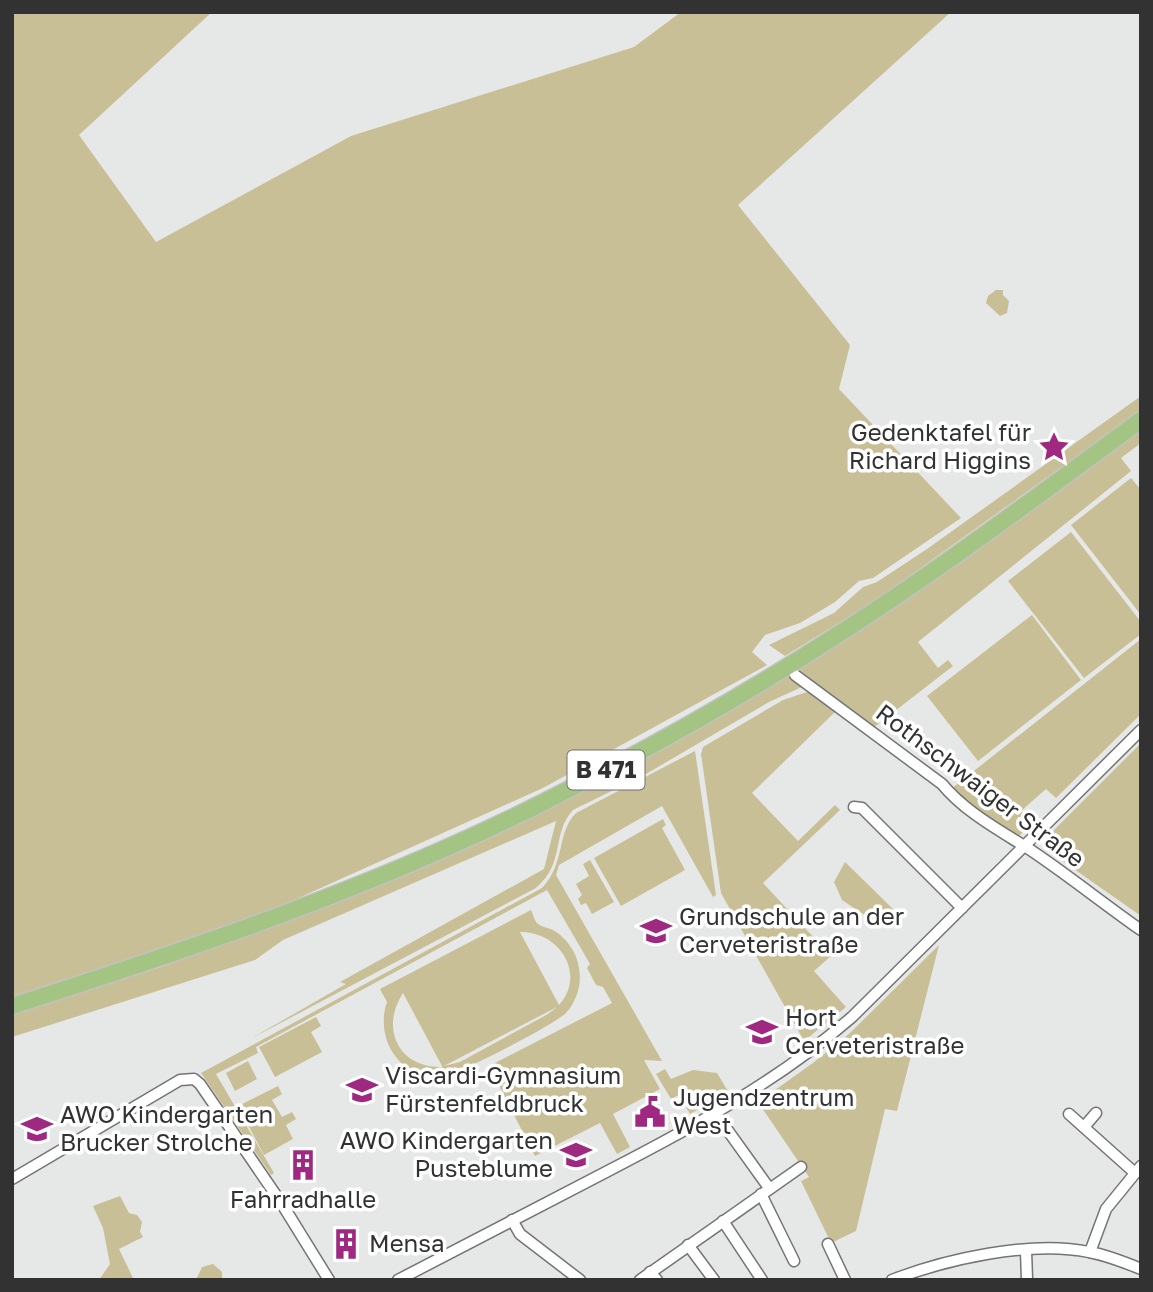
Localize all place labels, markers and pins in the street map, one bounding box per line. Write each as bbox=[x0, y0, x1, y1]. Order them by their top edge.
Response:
place label: Gedenktafel für Richard Higgins bbox=[849, 417, 1031, 474]
place icon: Gedenktafel für Richard Higgins bbox=[1037, 430, 1071, 464]
place label: Grundschule an der Cerveteristraße bbox=[679, 901, 904, 958]
school or university icon: Grundschule an der Cerveteristraße bbox=[639, 914, 673, 948]
place label: Hort Cerveteristraße bbox=[785, 1002, 964, 1059]
school or university icon: Hort Cerveteristraße bbox=[745, 1015, 779, 1049]
place label: Viscardi-Gymnasium Fürstenfeldbruck bbox=[385, 1060, 621, 1117]
school or university icon: Viscardi-Gymnasium Fürstenfeldbruck bbox=[345, 1073, 379, 1107]
place label: Jugendzentrum West bbox=[673, 1082, 854, 1139]
public building icon: Jugendzentrum West bbox=[633, 1095, 667, 1129]
place label: AWO Kindergarten Brucker Strolche bbox=[60, 1099, 273, 1156]
school or university icon: AWO Kindergarten Brucker Strolche bbox=[20, 1112, 54, 1146]
place label: AWO Kindergarten Pusteblume bbox=[340, 1125, 553, 1182]
school or university icon: AWO Kindergarten Pusteblume bbox=[559, 1138, 593, 1172]
building icon: Fahrradhalle bbox=[286, 1148, 320, 1182]
place label: Fahrradhalle bbox=[230, 1184, 376, 1213]
building icon: Mensa bbox=[329, 1227, 363, 1261]
place label: Mensa bbox=[369, 1228, 445, 1257]

